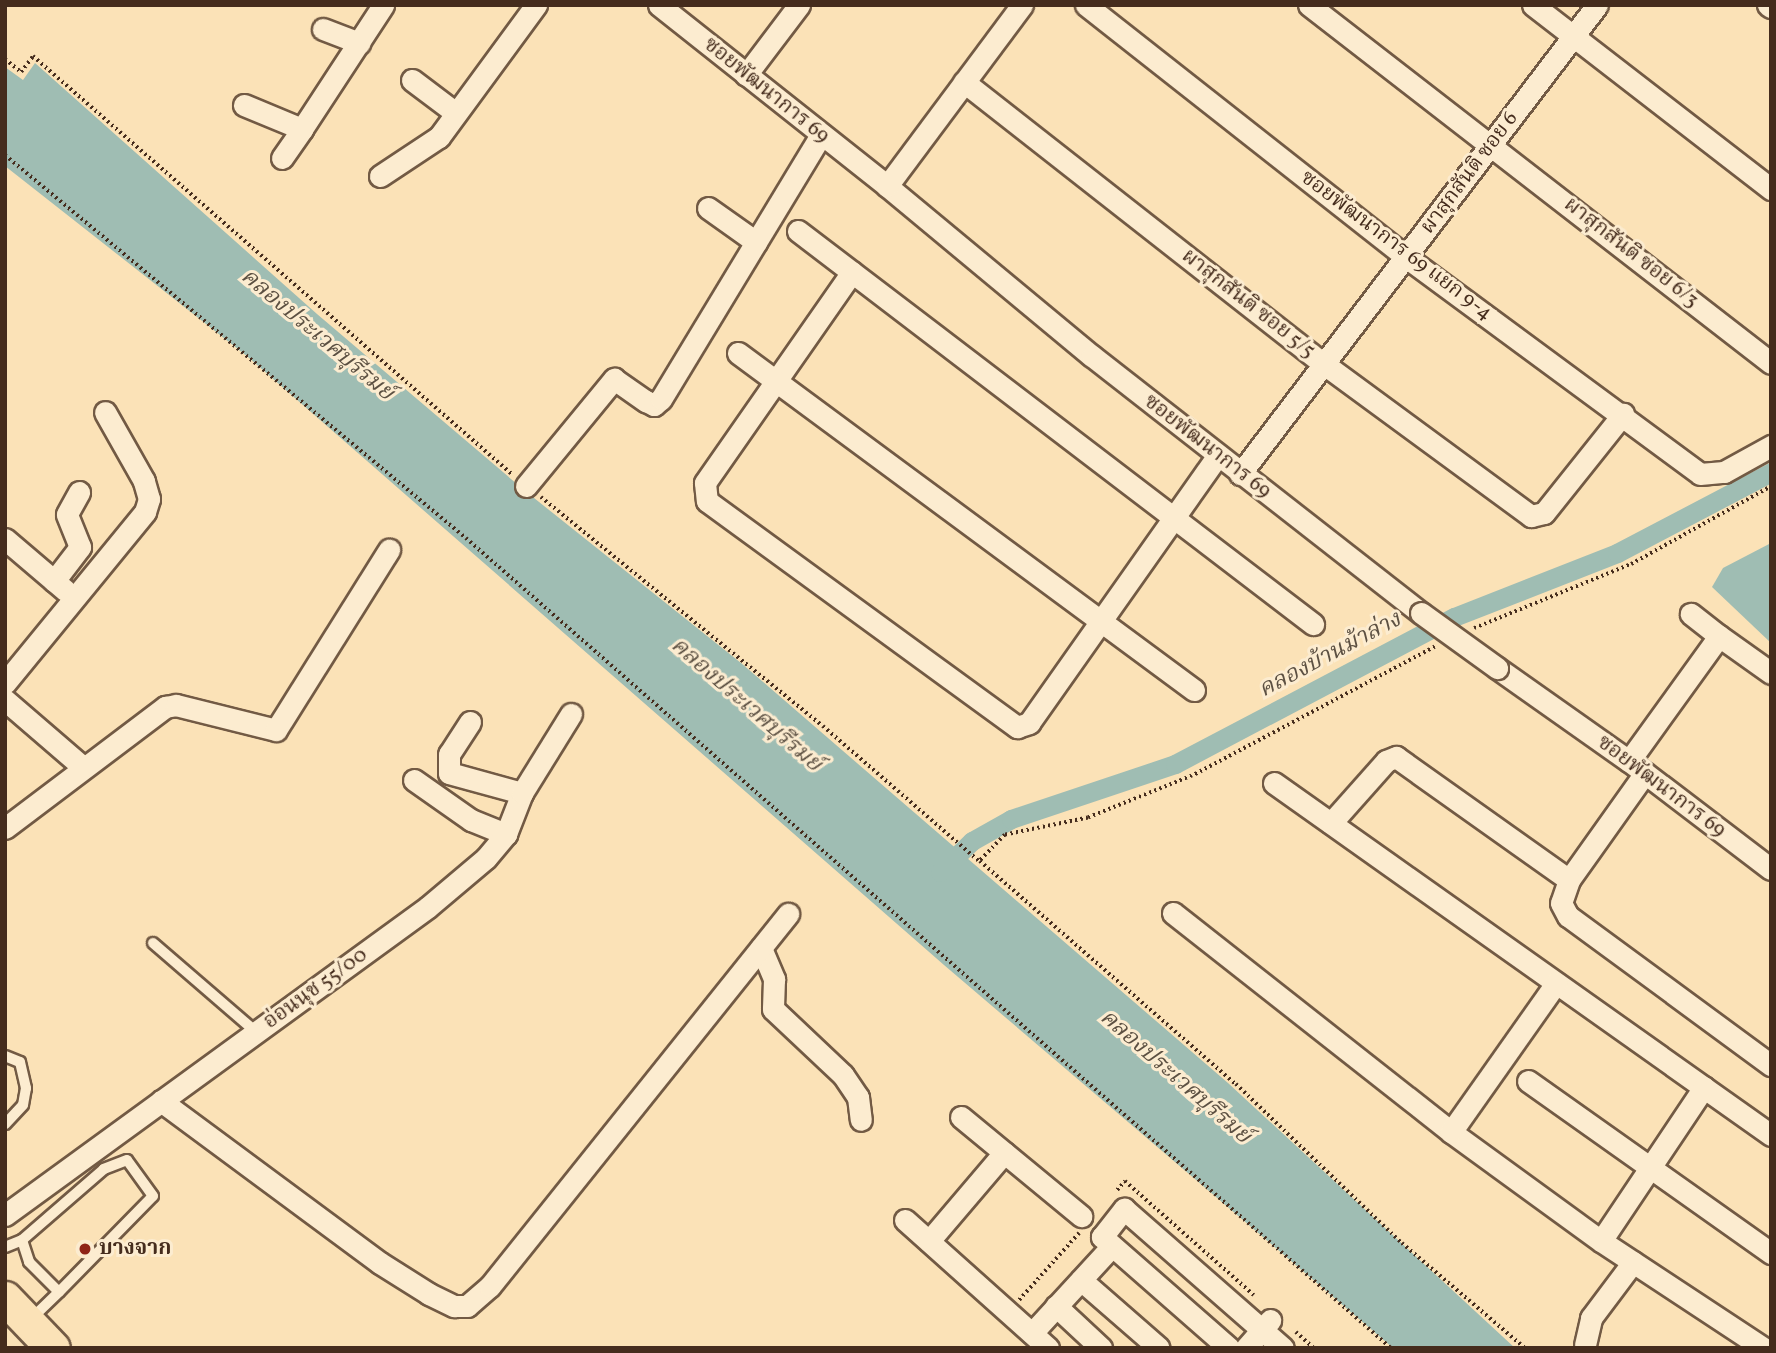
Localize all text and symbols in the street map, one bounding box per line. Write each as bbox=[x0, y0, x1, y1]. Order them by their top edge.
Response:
street label: ซอยพัฒนาการ 69 bbox=[698, 33, 834, 149]
street label: ผาสุกสันติ ซอย 6 bbox=[1416, 107, 1524, 239]
street label: ซอยพัฒนาการ 69 แยก 9-4 bbox=[1295, 166, 1497, 326]
street label: ผาสุกสันติ ซอย 6/3 bbox=[1559, 192, 1703, 314]
street label: ผาสุกสันติ ซอย 5/5 bbox=[1176, 244, 1320, 364]
water label: คลองประเวศบุรีรมย์ bbox=[235, 263, 399, 407]
street label: ซอยพัฒนาการ 69 bbox=[1138, 390, 1276, 504]
water label: คลองบ้านม้าล่าง bbox=[1254, 606, 1406, 704]
water label: คลองประเวศบุรีรมย์ bbox=[665, 632, 827, 778]
street label: ซอยพัฒนาการ 69 bbox=[1592, 730, 1730, 844]
street label: อ่อนนุช 55/00 bbox=[259, 943, 373, 1035]
water label: คลองประเวศบุรีรมย์ bbox=[1094, 1004, 1256, 1150]
place label: บางจาก bbox=[99, 1236, 171, 1262]
marker: บางจาก bbox=[77, 1241, 93, 1257]

